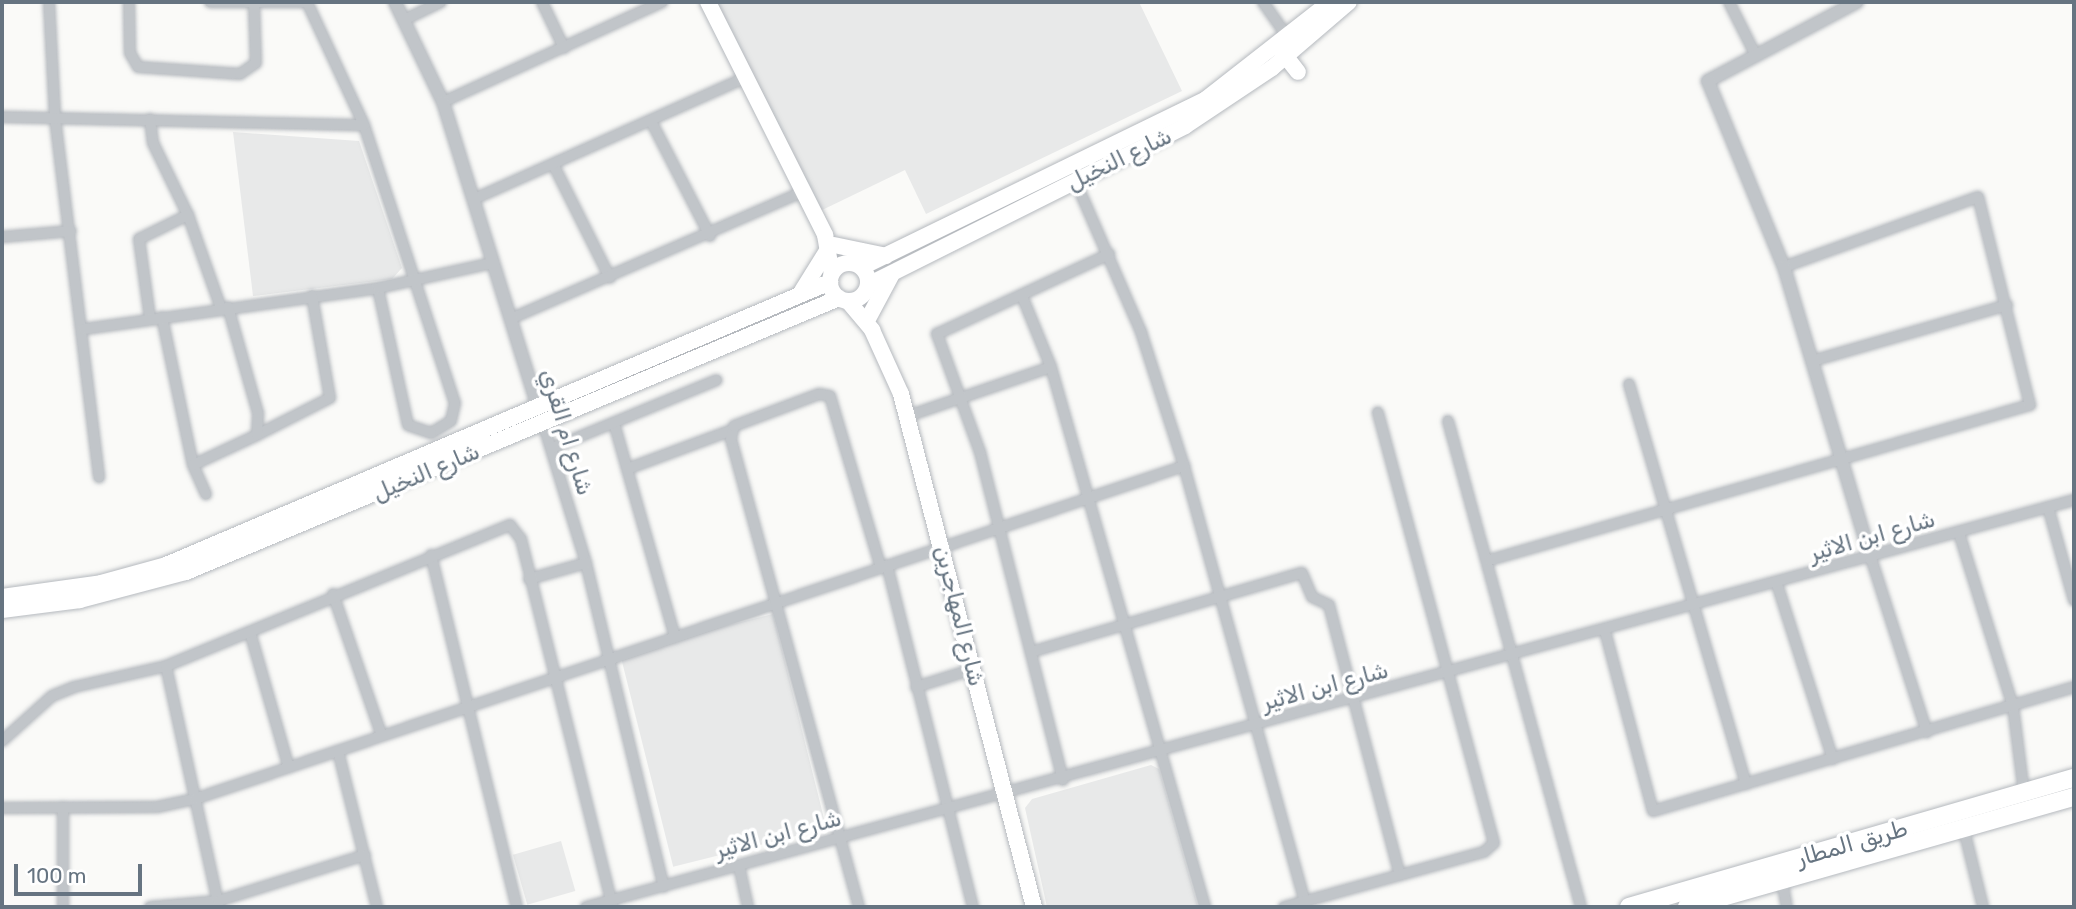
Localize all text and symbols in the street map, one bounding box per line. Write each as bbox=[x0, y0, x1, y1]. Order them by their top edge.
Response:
street label: شارع النخيل bbox=[1062, 122, 1176, 196]
street label: شارع ام القري bbox=[535, 365, 599, 499]
street label: شارع النخيل bbox=[368, 437, 484, 507]
street label: شارع ابن الاثير bbox=[1806, 505, 1938, 567]
street label: شارع المهاجرين bbox=[929, 543, 991, 689]
street label: شارع ابن الاثير bbox=[1259, 656, 1391, 716]
street label: شارع ابن الاثير bbox=[712, 804, 844, 864]
street label: طريق المطار bbox=[1793, 814, 1911, 872]
scale bar bbox=[18, 850, 145, 894]
text: 100 m bbox=[27, 863, 86, 888]

